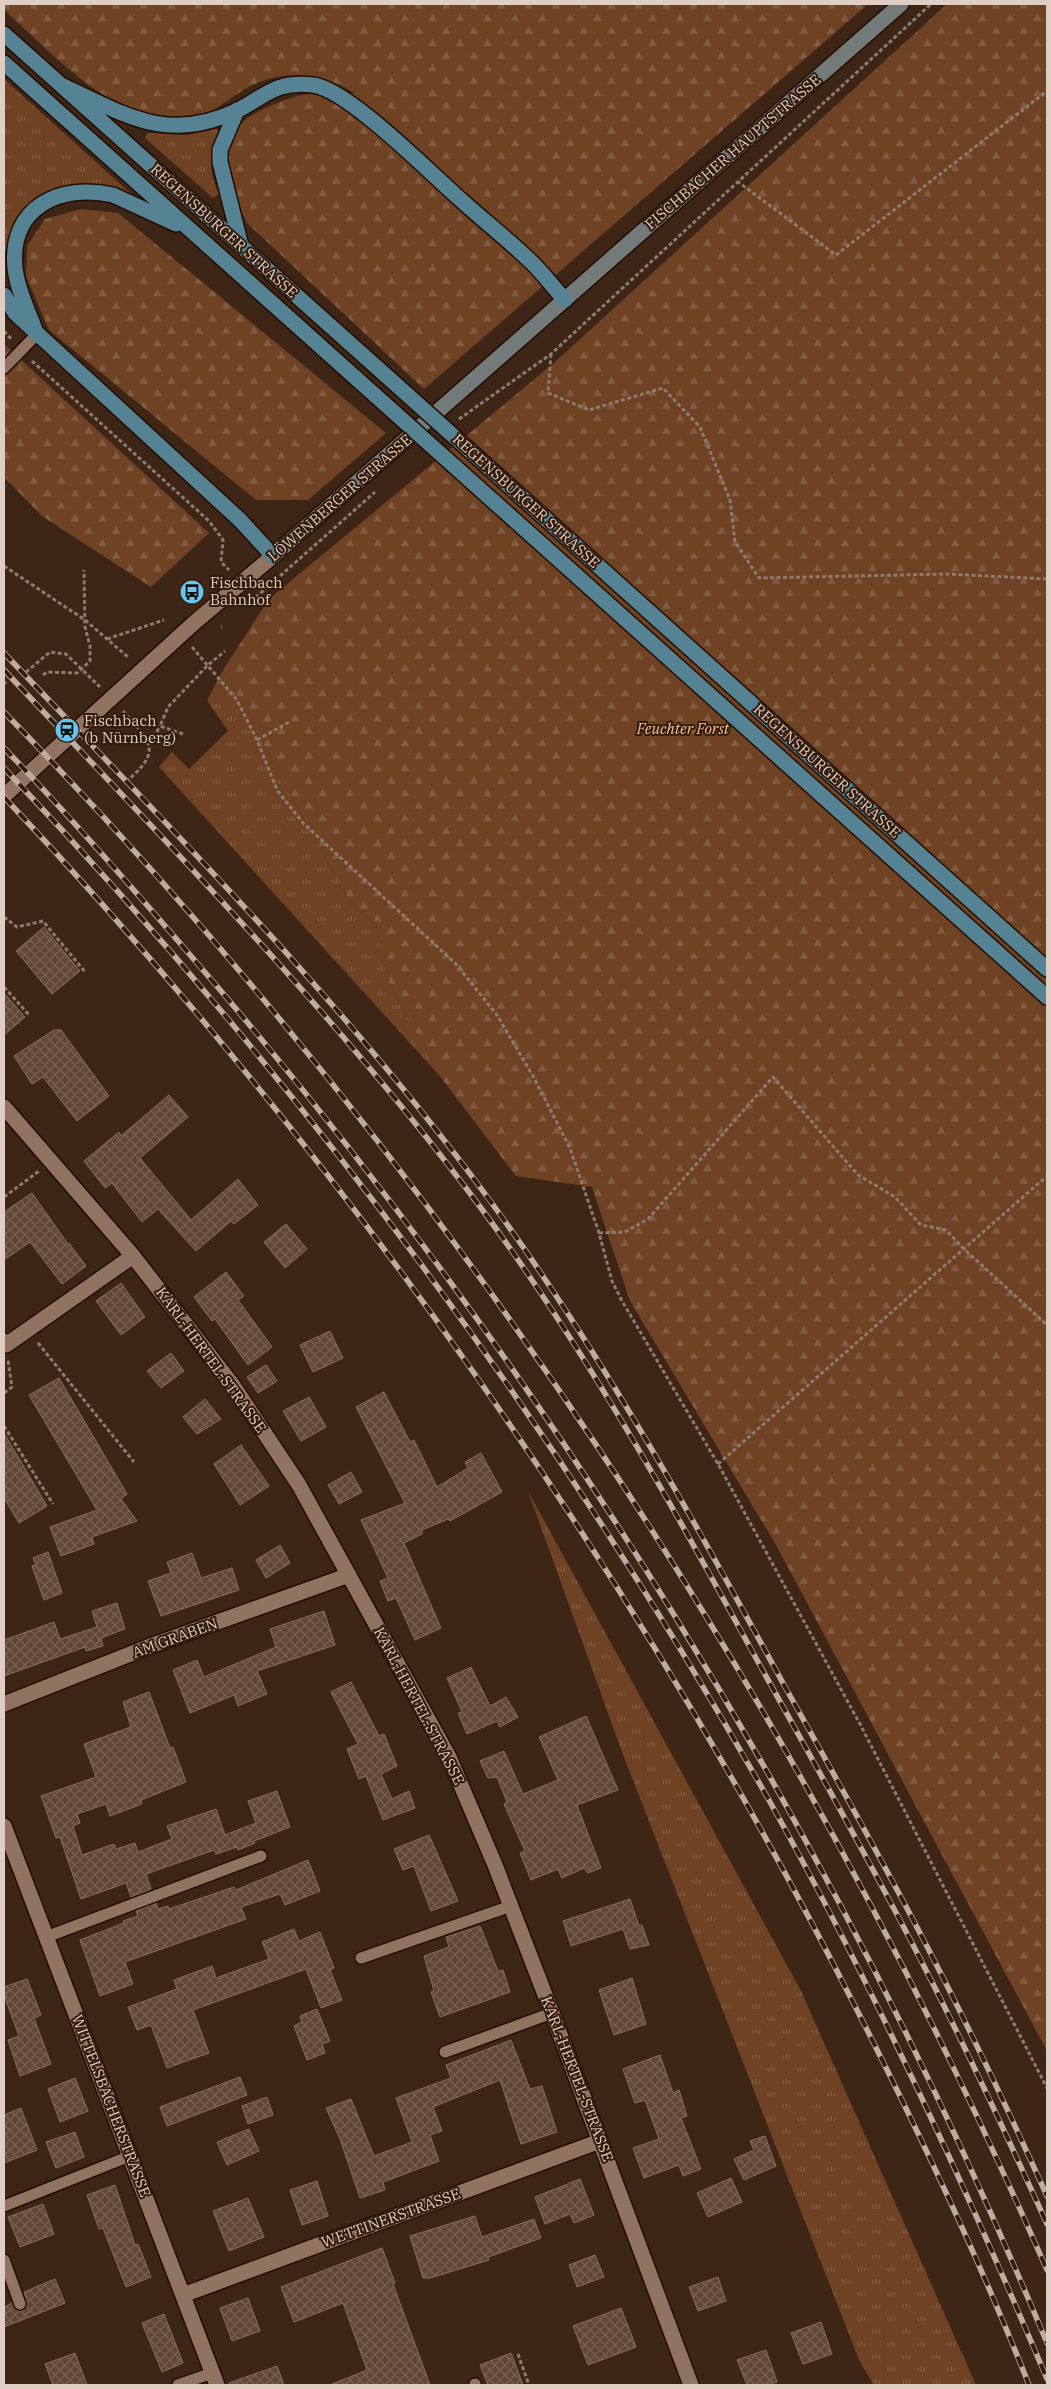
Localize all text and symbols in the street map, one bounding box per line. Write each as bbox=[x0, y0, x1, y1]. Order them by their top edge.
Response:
street label: FISCHBACHER HAUPTSTRASSE bbox=[641, 70, 825, 233]
street label: REGENSBURGER STRASSE bbox=[147, 159, 302, 302]
street label: REGENSBURGER STRASSE bbox=[449, 429, 604, 572]
street label: LÖWENBERGER STRASSE bbox=[264, 430, 416, 565]
place label: Fischbach Bahnhof bbox=[210, 573, 283, 609]
bus stop icon: Fischbach Bahnhof bbox=[179, 579, 205, 605]
street label: REGENSBURGER STRASSE bbox=[750, 699, 905, 842]
place label: Fischbach (b Nürnberg) bbox=[84, 711, 176, 747]
station icon: Fischbach (b Nürnberg) bbox=[54, 717, 80, 743]
park label: Feuchter Forst bbox=[636, 719, 730, 738]
street label: KARL-HERTEL-STRASSE bbox=[152, 1283, 271, 1436]
street label: AM GRABEN bbox=[130, 1613, 220, 1662]
street label: KARL-HERTEL-STRASSE bbox=[370, 1624, 469, 1788]
street label: KARL-HERTEL-STRASSE bbox=[537, 1993, 618, 2164]
street label: WITTELSBACHERSTRASSE bbox=[68, 2012, 155, 2200]
street label: WETTINERSTRASSE bbox=[319, 2184, 463, 2252]

